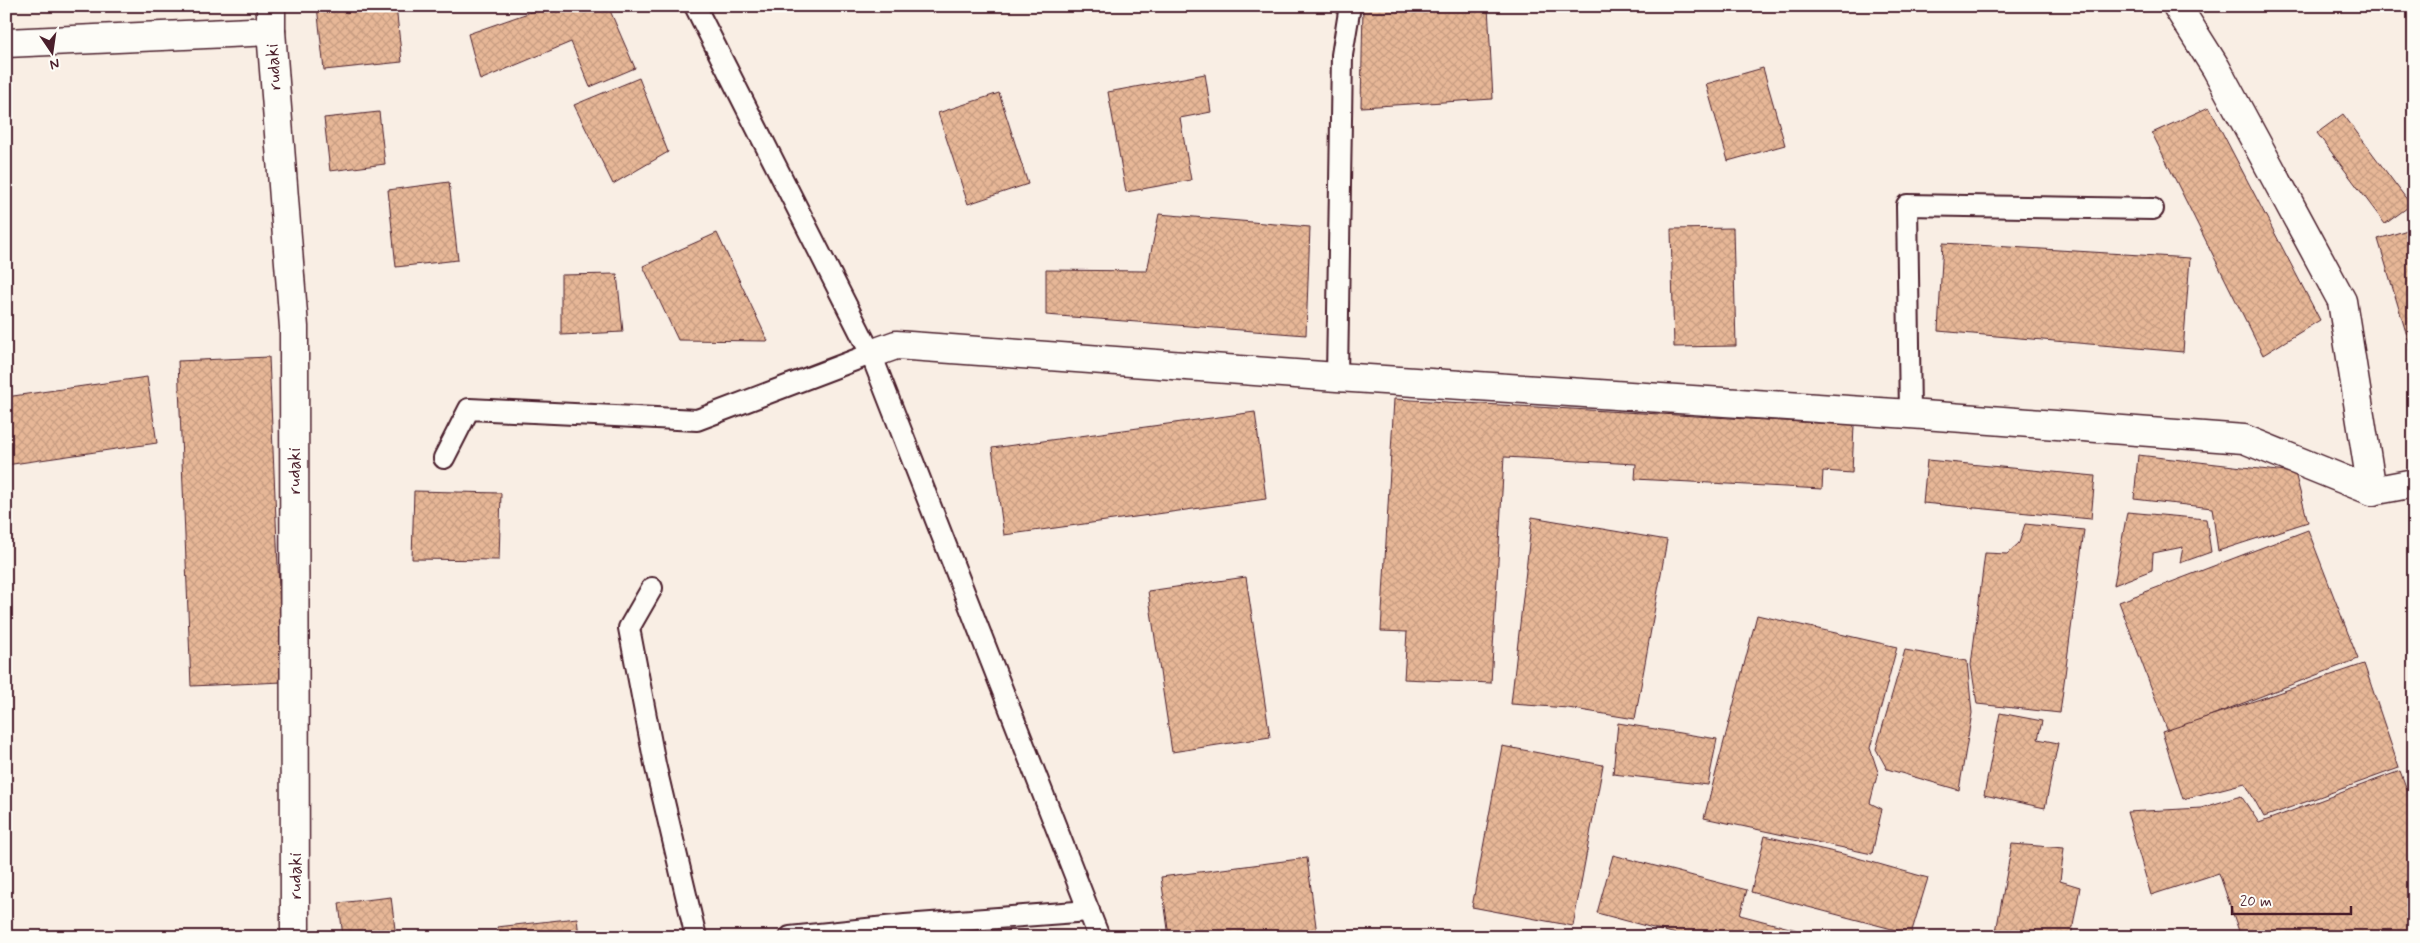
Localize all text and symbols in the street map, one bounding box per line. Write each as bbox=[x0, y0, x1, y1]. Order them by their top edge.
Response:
north arrow bbox=[28, 28, 78, 78]
street label: rudaki bbox=[260, 43, 288, 91]
text: N bbox=[48, 54, 61, 74]
street label: rudaki bbox=[283, 448, 307, 494]
street label: rudaki bbox=[284, 853, 308, 899]
scale bar bbox=[2232, 883, 2351, 915]
text: 20 m bbox=[2240, 892, 2272, 912]

